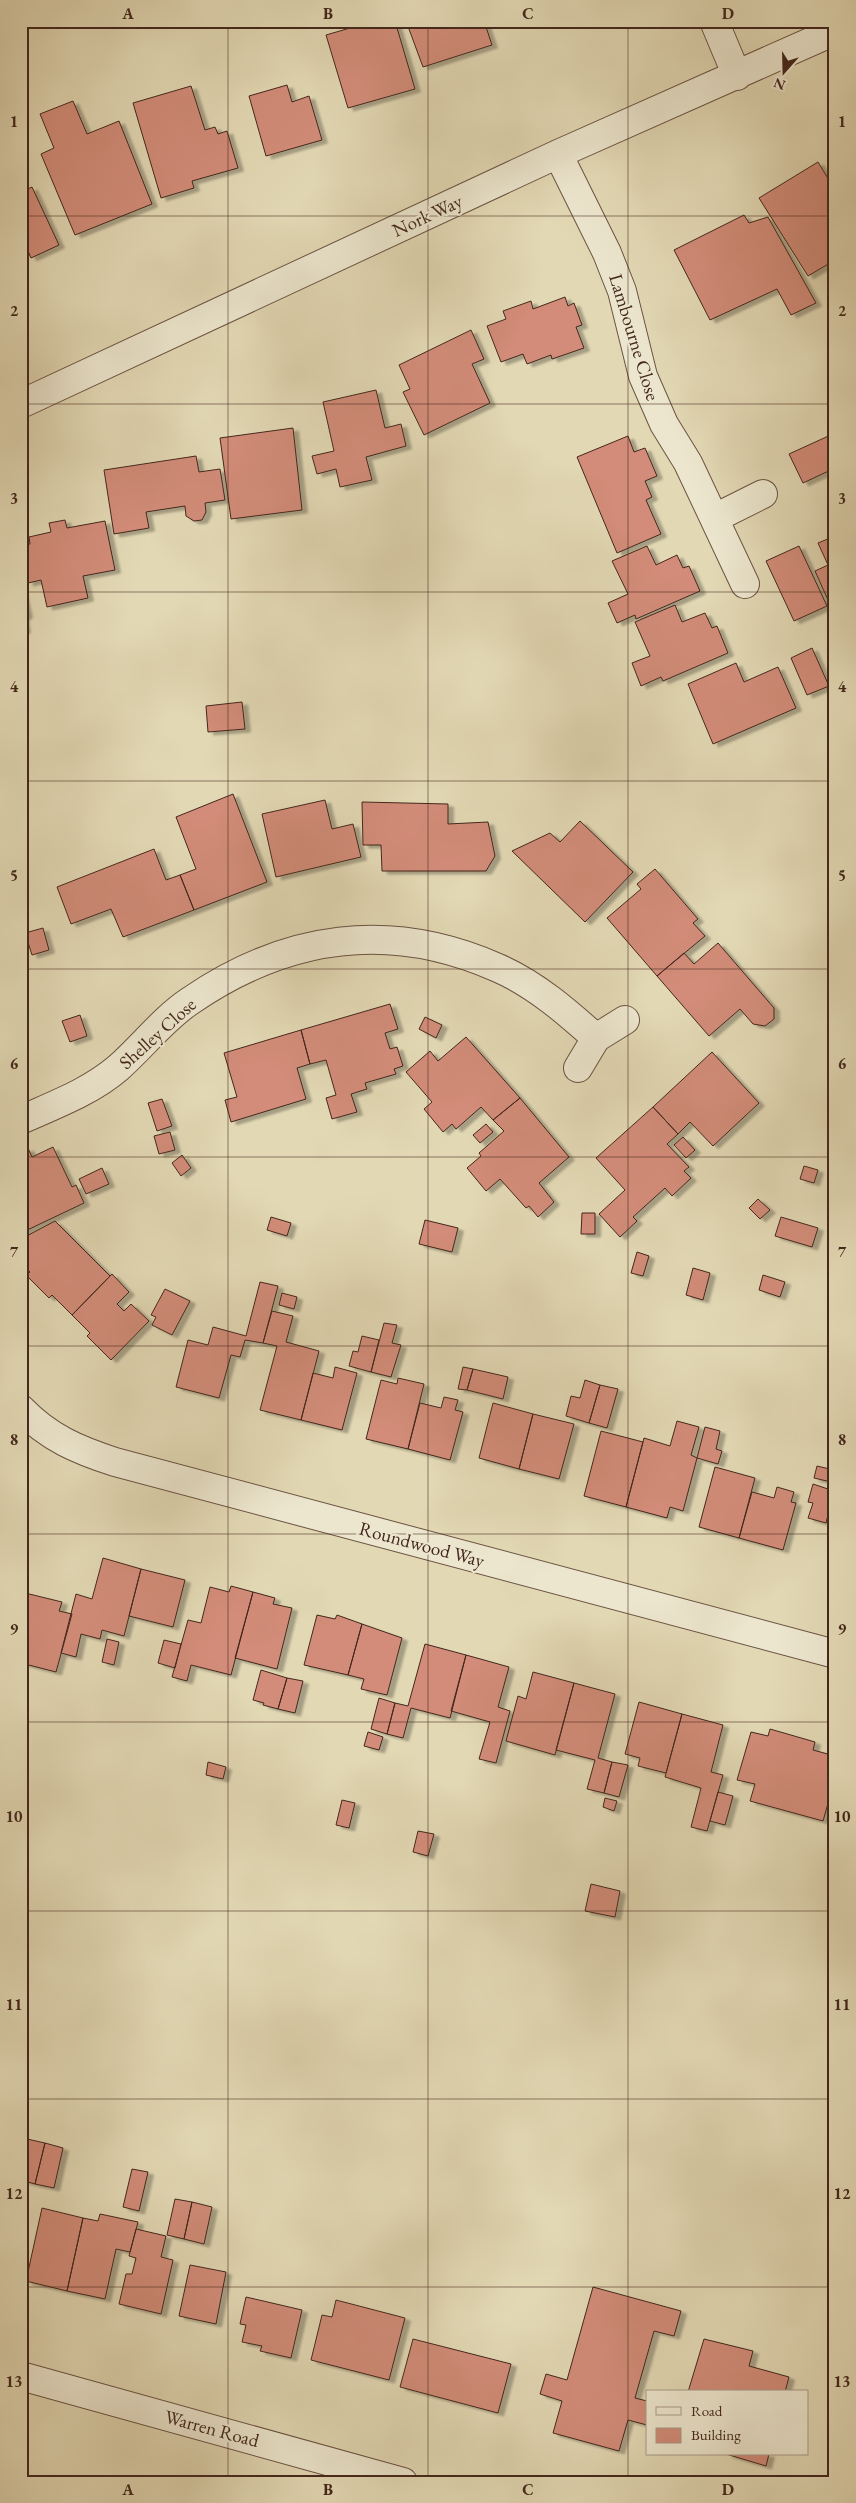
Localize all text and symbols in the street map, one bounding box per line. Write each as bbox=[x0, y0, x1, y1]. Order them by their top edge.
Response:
text: A bbox=[121, 3, 134, 24]
text: B bbox=[323, 3, 333, 24]
text: C bbox=[522, 3, 534, 24]
text: D bbox=[722, 3, 734, 24]
north arrow bbox=[758, 48, 808, 98]
text: N bbox=[771, 74, 788, 95]
text: 1 bbox=[10, 111, 18, 132]
text: 1 bbox=[838, 111, 846, 132]
street label: Nork Way bbox=[388, 188, 467, 243]
street label: Lambourne Close bbox=[603, 271, 666, 404]
text: 2 bbox=[10, 300, 19, 321]
text: 2 bbox=[838, 300, 847, 321]
text: 3 bbox=[10, 488, 18, 509]
text: 3 bbox=[838, 488, 846, 509]
text: 4 bbox=[10, 676, 19, 697]
text: 4 bbox=[838, 676, 847, 697]
text: 5 bbox=[10, 865, 18, 886]
text: 5 bbox=[838, 865, 846, 886]
street label: Shelley Close bbox=[113, 992, 201, 1075]
text: 6 bbox=[10, 1053, 19, 1074]
text: 6 bbox=[838, 1053, 847, 1074]
text: 7 bbox=[10, 1241, 19, 1262]
text: 7 bbox=[838, 1241, 847, 1262]
text: 8 bbox=[10, 1429, 18, 1450]
text: 8 bbox=[838, 1429, 846, 1450]
street label: Roundwood Way bbox=[357, 1516, 488, 1573]
text: 9 bbox=[10, 1618, 19, 1639]
text: 9 bbox=[838, 1618, 847, 1639]
text: 10 bbox=[6, 1806, 23, 1827]
text: 10 bbox=[834, 1806, 851, 1827]
text: 11 bbox=[6, 1994, 22, 2015]
text: 11 bbox=[834, 1994, 850, 2015]
text: 12 bbox=[6, 2183, 23, 2204]
text: 12 bbox=[834, 2183, 851, 2204]
text: 13 bbox=[6, 2371, 22, 2392]
text: 13 bbox=[834, 2371, 850, 2392]
legend bbox=[646, 2390, 808, 2456]
text: Road bbox=[691, 2401, 723, 2420]
street label: Warren Road bbox=[162, 2404, 262, 2453]
text: Building bbox=[691, 2425, 741, 2444]
text: A bbox=[121, 2479, 134, 2500]
text: B bbox=[323, 2479, 333, 2500]
text: C bbox=[522, 2479, 534, 2500]
text: D bbox=[722, 2479, 734, 2500]

